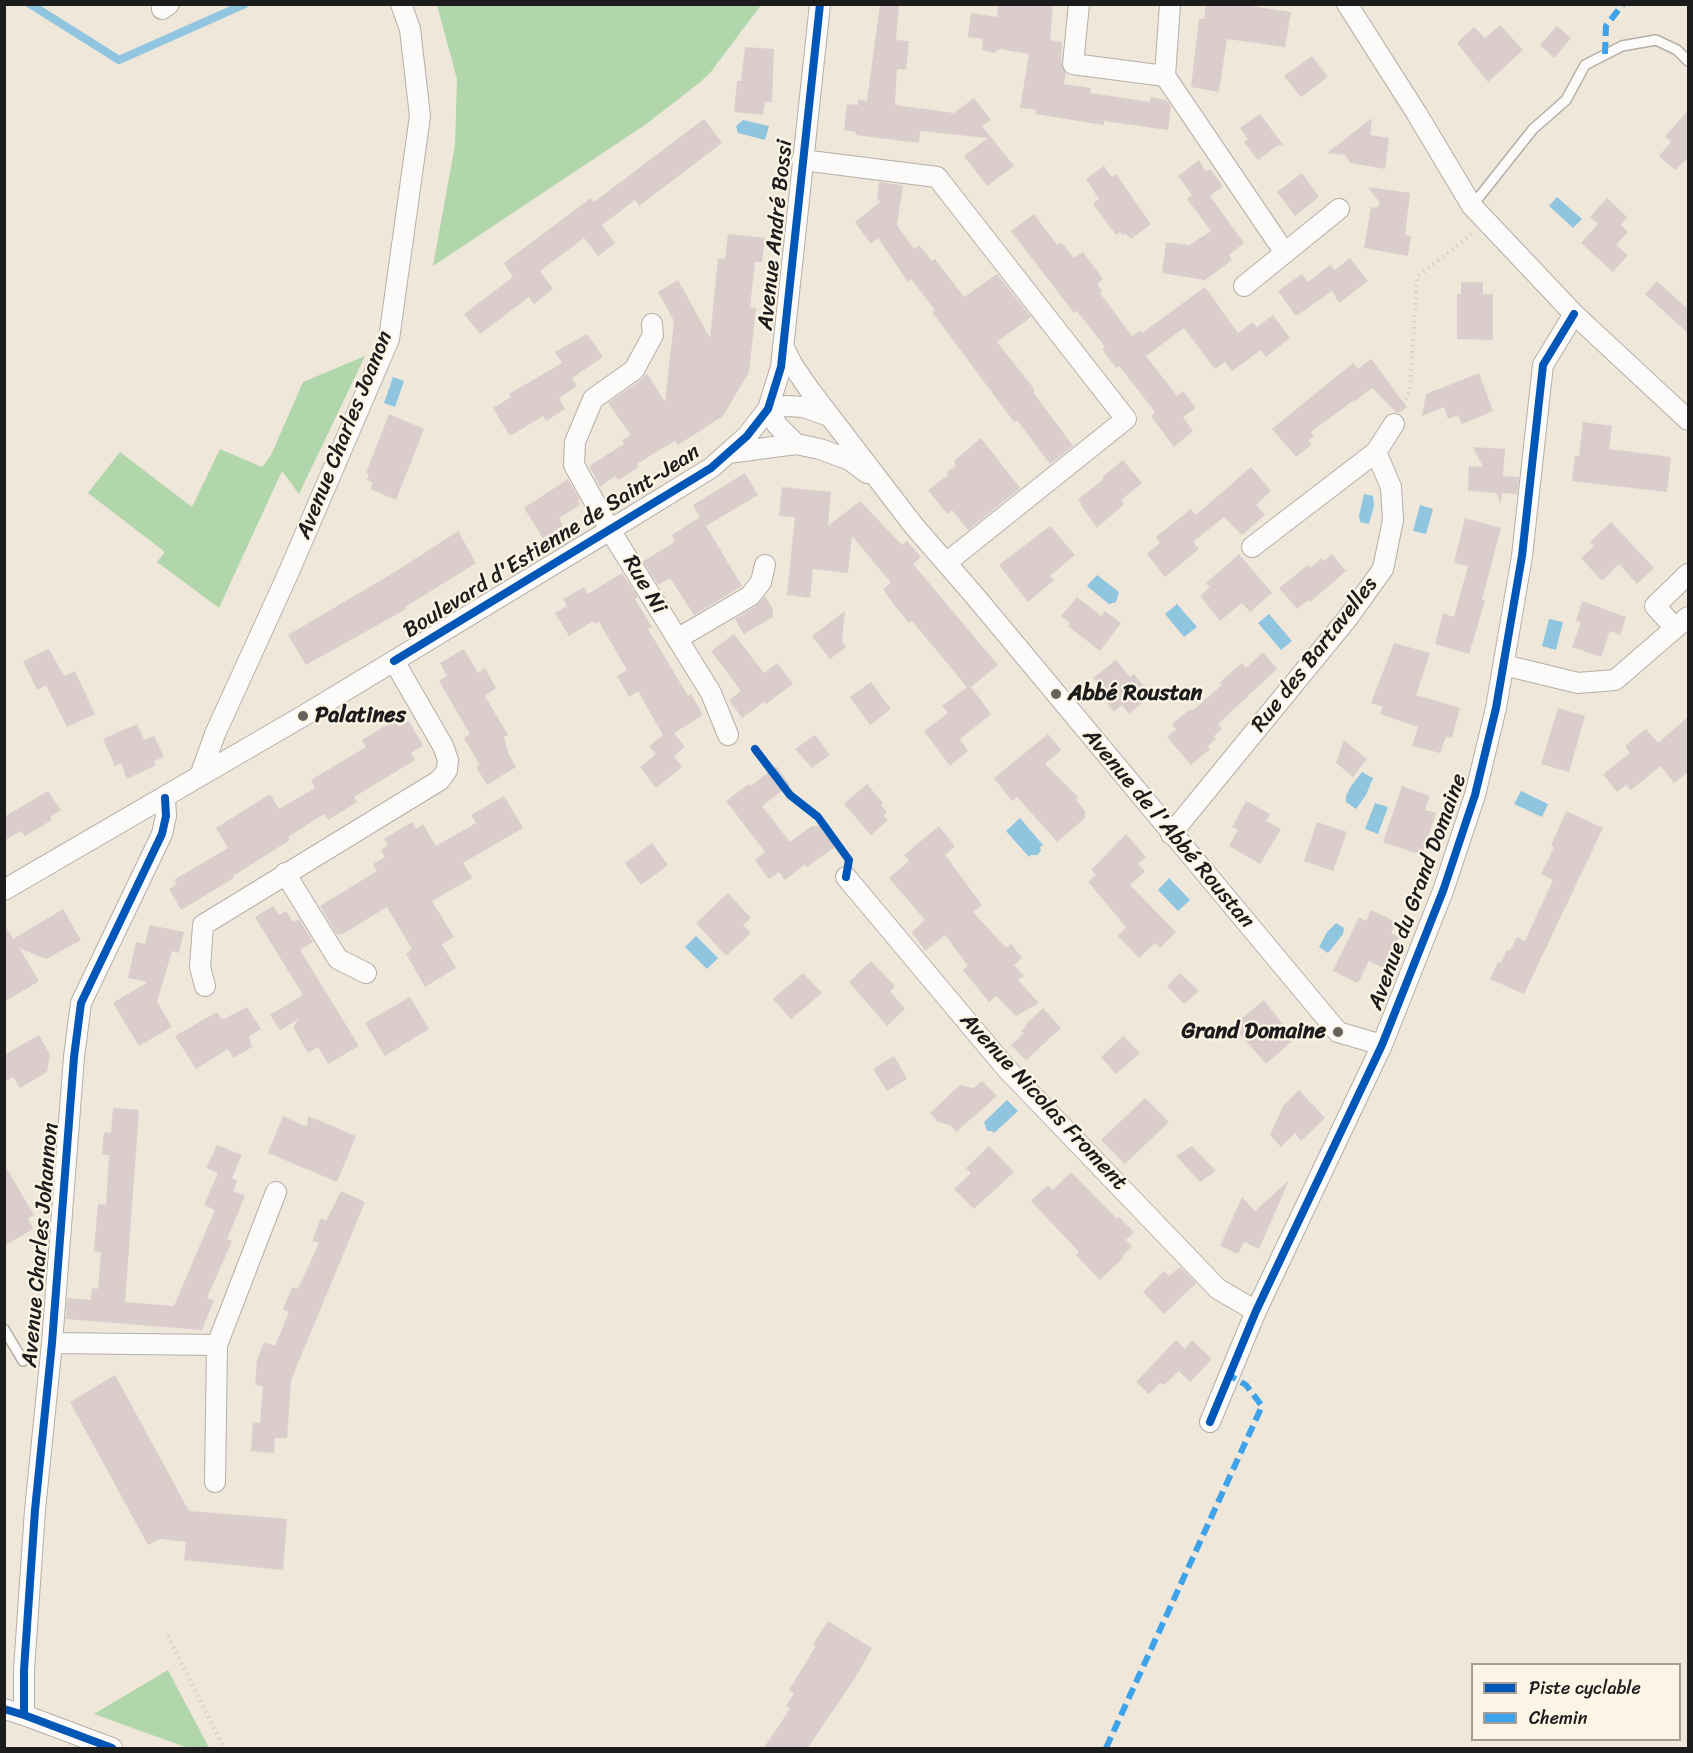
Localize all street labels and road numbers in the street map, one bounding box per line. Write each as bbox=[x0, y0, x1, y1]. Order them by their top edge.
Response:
street label: Avenue André Bossi bbox=[753, 139, 799, 331]
street label: Avenue Charles Joanon bbox=[291, 327, 399, 543]
street label: Boulevard d'Estienne de Saint-Jean bbox=[399, 439, 705, 645]
street label: Rue Ni bbox=[616, 551, 672, 619]
street label: Rue des Bartavelles bbox=[1246, 572, 1384, 738]
street label: Avenue de l'Abbé Roustan bbox=[1077, 724, 1259, 934]
street label: Avenue du Grand Domaine bbox=[1363, 770, 1473, 1014]
street label: Avenue Nicolas Froment bbox=[954, 1008, 1132, 1196]
street label: Avenue Charles Johannon bbox=[17, 1122, 65, 1368]

